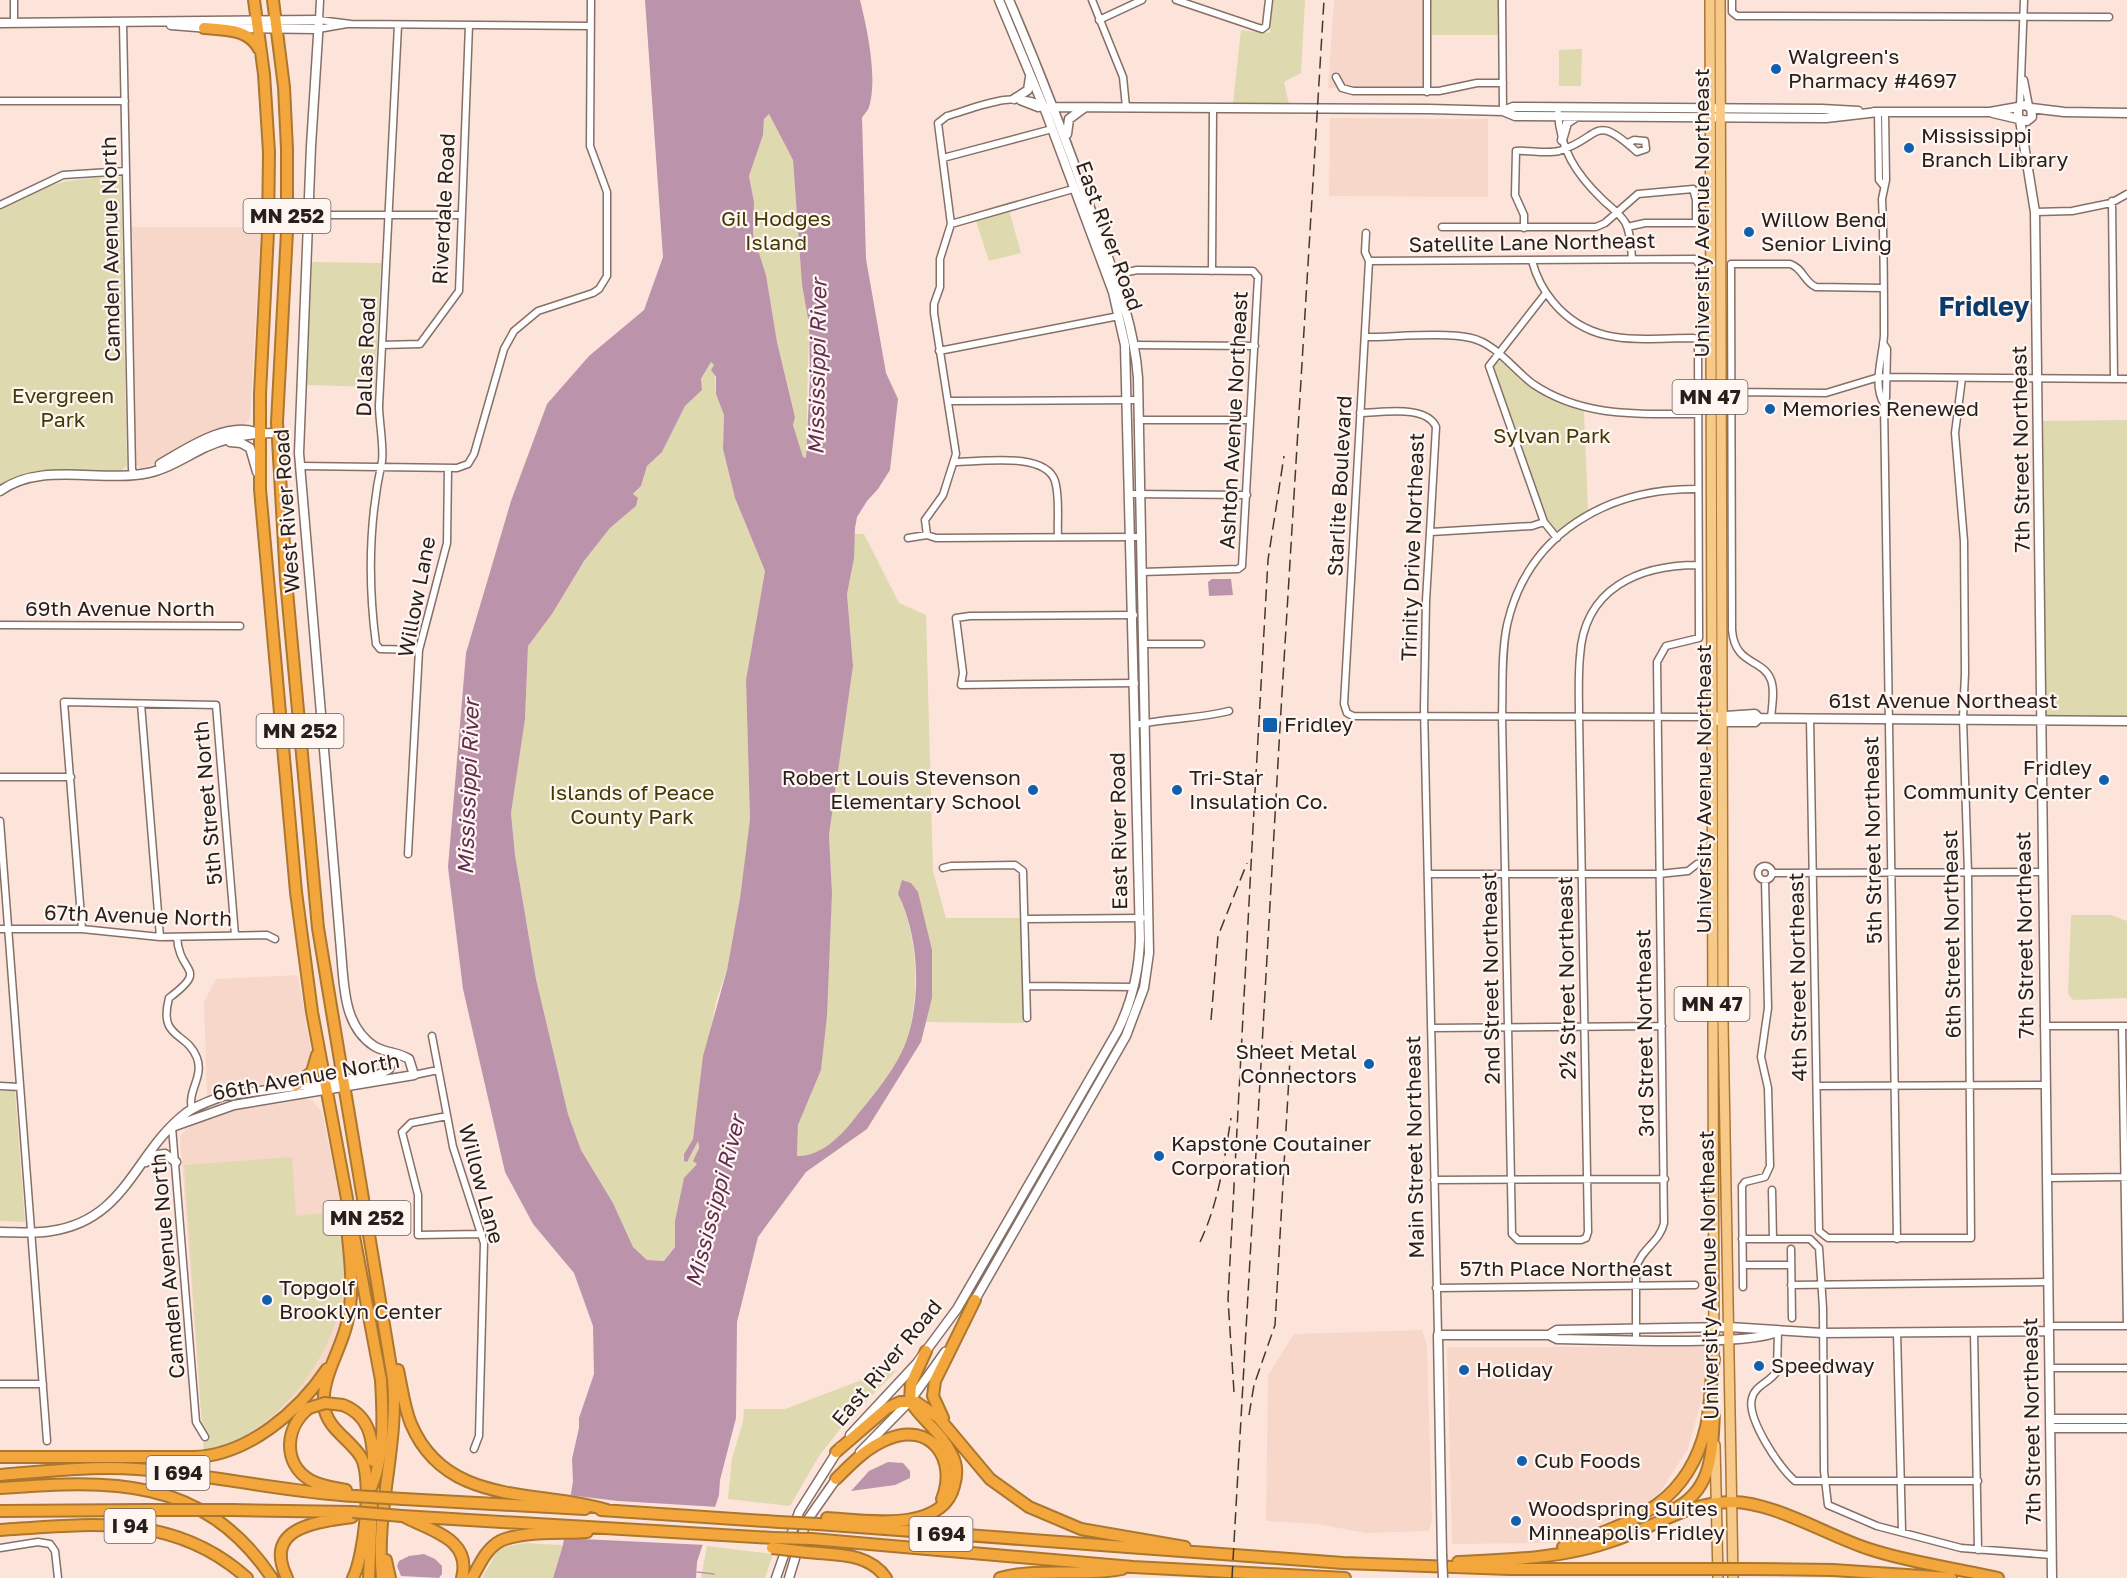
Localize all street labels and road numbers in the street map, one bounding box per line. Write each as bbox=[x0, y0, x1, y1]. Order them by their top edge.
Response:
street label: University Avenue Northeast bbox=[1688, 68, 1714, 358]
street label: Riverdale Road bbox=[426, 133, 460, 285]
street label: Camden Avenue North bbox=[95, 136, 125, 362]
street label: East River Road bbox=[1071, 157, 1149, 314]
road number: MN 252 bbox=[244, 199, 330, 233]
street label: Satellite Lane Northeast bbox=[1408, 227, 1656, 257]
street label: Ashton Avenue Northeast bbox=[1213, 290, 1253, 550]
street label: Dallas Road bbox=[350, 297, 380, 417]
street label: 7th Street Northeast bbox=[2005, 345, 2035, 553]
road number: MN 47 bbox=[1672, 380, 1748, 414]
street label: Starlite Boulevard bbox=[1321, 395, 1357, 577]
street label: West River Road bbox=[267, 428, 305, 594]
street label: Trinity Drive Northeast bbox=[1395, 432, 1429, 662]
street label: Willow Lane bbox=[392, 534, 440, 660]
street label: 69th Avenue North bbox=[25, 595, 215, 621]
street label: University Avenue Northeast bbox=[1690, 644, 1716, 934]
street label: 61st Avenue Northeast bbox=[1828, 687, 2058, 713]
road number: MN 252 bbox=[256, 714, 344, 748]
street label: 5th Street North bbox=[187, 720, 227, 886]
street label: 5th Street Northeast bbox=[1857, 736, 1887, 944]
street label: East River Road bbox=[1104, 752, 1132, 910]
street label: 6th Street Northeast bbox=[1936, 829, 1966, 1039]
street label: 7th Street Northeast bbox=[2009, 831, 2039, 1039]
street label: 2nd Street Northeast bbox=[1475, 871, 1505, 1085]
street label: 4th Street Northeast bbox=[1782, 872, 1812, 1082]
street label: 2½ Street Northeast bbox=[1551, 876, 1581, 1080]
street label: 67th Avenue North bbox=[44, 899, 233, 931]
street label: 3rd Street Northeast bbox=[1629, 929, 1659, 1137]
road number: MN 47 bbox=[1674, 987, 1750, 1021]
street label: Main Street Northeast bbox=[1399, 1035, 1429, 1259]
street label: 66th Avenue North bbox=[210, 1047, 402, 1105]
street label: Willow Lane bbox=[454, 1121, 510, 1246]
street label: University Avenue Northeast bbox=[1692, 1130, 1724, 1420]
street label: Camden Avenue North bbox=[144, 1152, 190, 1380]
road number: MN 252 bbox=[324, 1201, 410, 1235]
street label: 57th Place Northeast bbox=[1459, 1255, 1673, 1281]
street label: East River Road bbox=[826, 1294, 947, 1431]
street label: 7th Street Northeast bbox=[2016, 1317, 2046, 1525]
road number: I 694 bbox=[146, 1456, 210, 1490]
road number: I 94 bbox=[104, 1509, 156, 1543]
road number: I 694 bbox=[910, 1517, 972, 1551]

